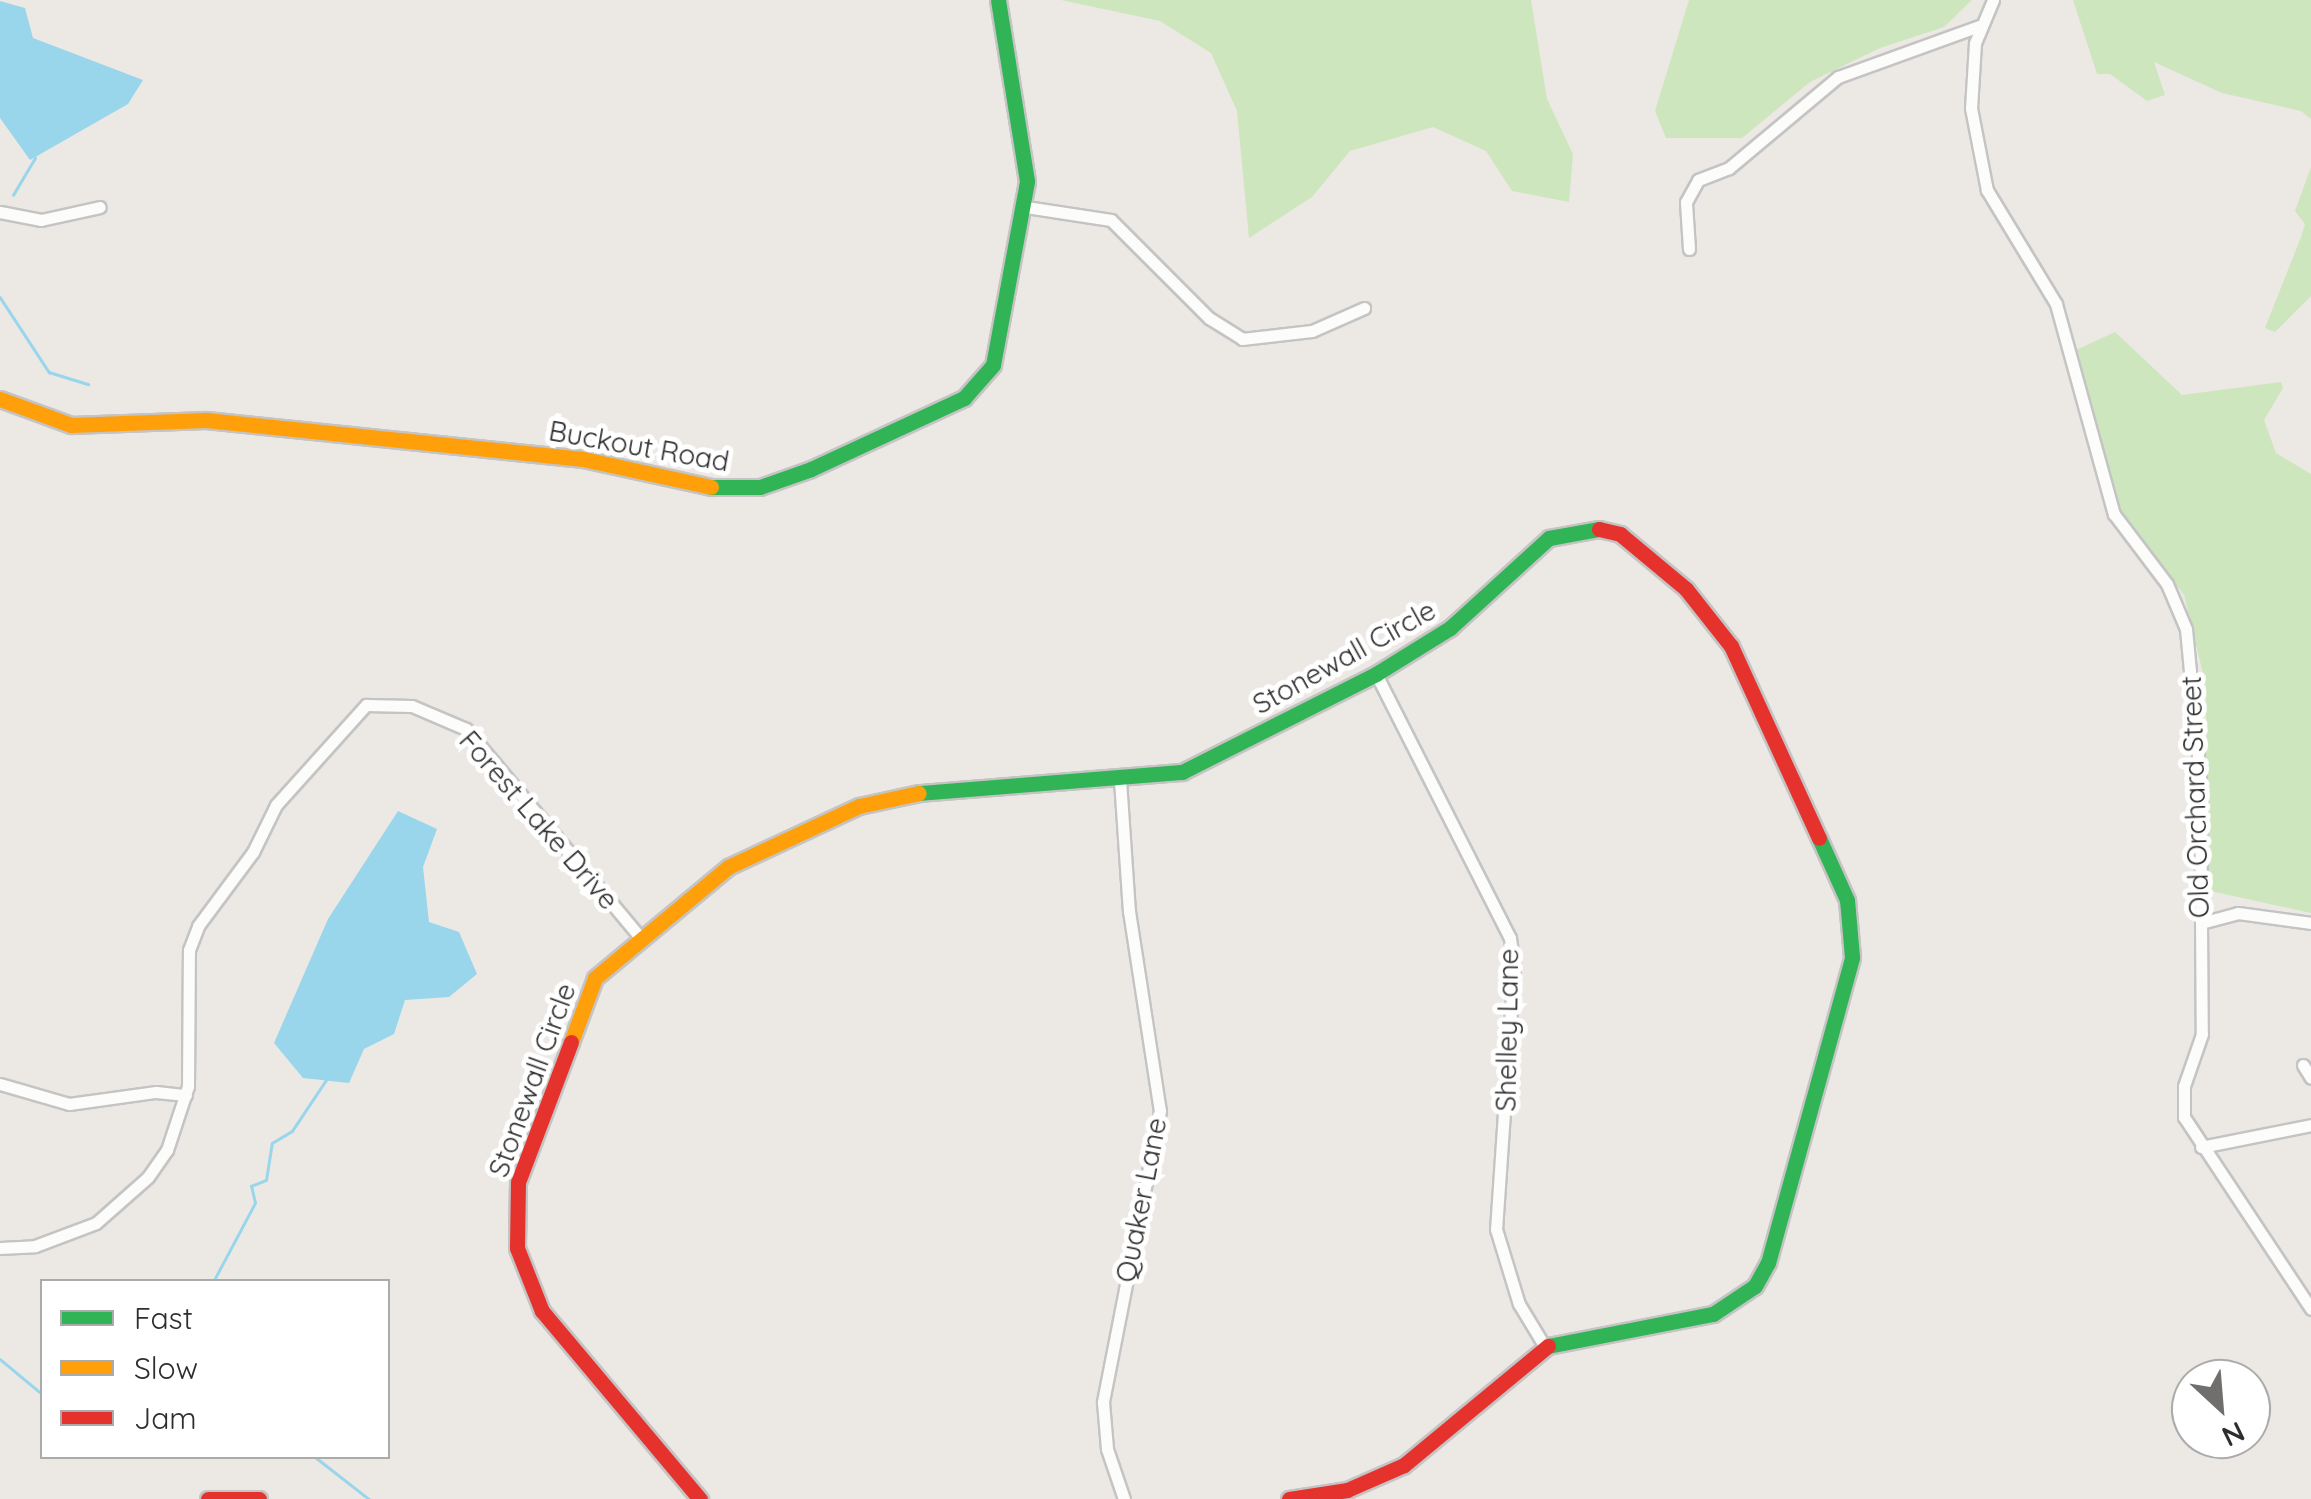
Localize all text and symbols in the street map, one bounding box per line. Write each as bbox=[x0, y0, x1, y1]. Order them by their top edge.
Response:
street label: Buckout Road bbox=[546, 414, 732, 478]
street label: Stonewall Circle bbox=[1247, 593, 1441, 721]
street label: Old Orchard Street bbox=[2174, 675, 2216, 919]
street label: Forest Lake Drive bbox=[452, 724, 626, 916]
street label: Shelley Lane bbox=[1489, 948, 1525, 1112]
street label: Stonewall Circle bbox=[481, 979, 583, 1181]
street label: Quaker Lane bbox=[1109, 1115, 1173, 1285]
legend bbox=[40, 1279, 390, 1459]
text: Fast bbox=[134, 1299, 193, 1337]
text: Slow bbox=[134, 1349, 198, 1387]
north arrow bbox=[2171, 1359, 2271, 1459]
text: Jam bbox=[134, 1399, 197, 1437]
text: N bbox=[2217, 1414, 2250, 1455]

